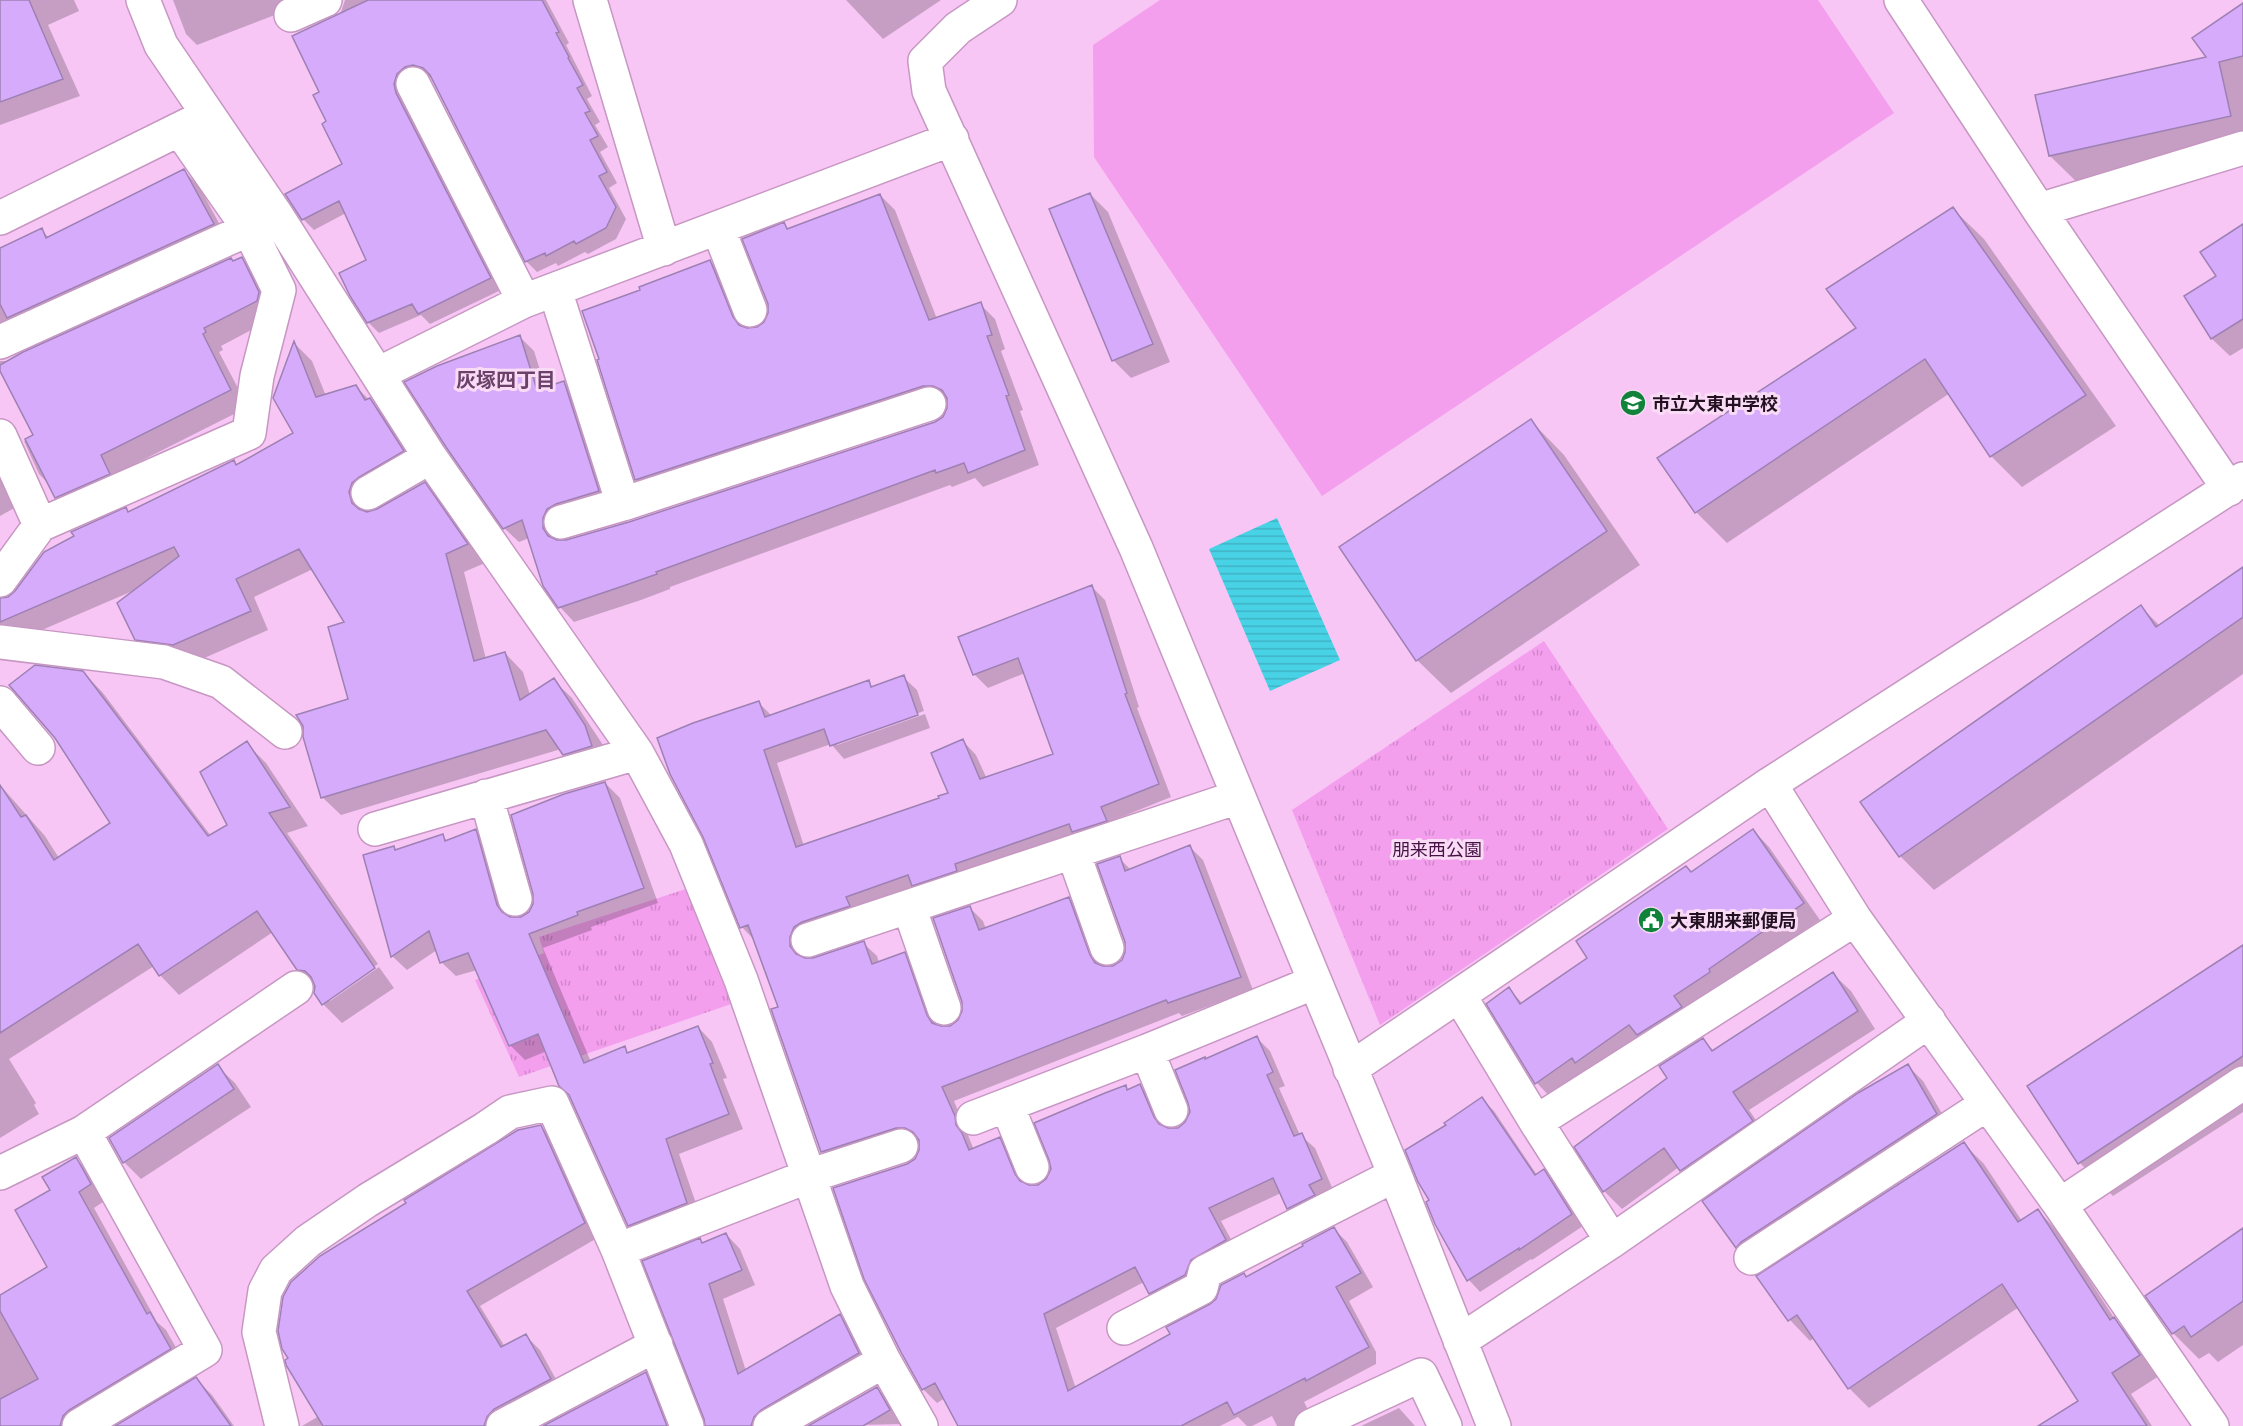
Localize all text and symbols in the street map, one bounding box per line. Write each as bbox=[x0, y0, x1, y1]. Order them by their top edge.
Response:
district label: 灰塚四丁目 bbox=[456, 367, 556, 393]
school or university icon: 市立大東中学校 bbox=[1618, 388, 1648, 418]
place label: 市立大東中学校 bbox=[1652, 392, 1778, 415]
park label: 朋来西公園 bbox=[1392, 838, 1482, 861]
public building icon: 大東朋来郵便局 bbox=[1636, 905, 1666, 935]
place label: 大東朋来郵便局 bbox=[1670, 909, 1796, 932]

